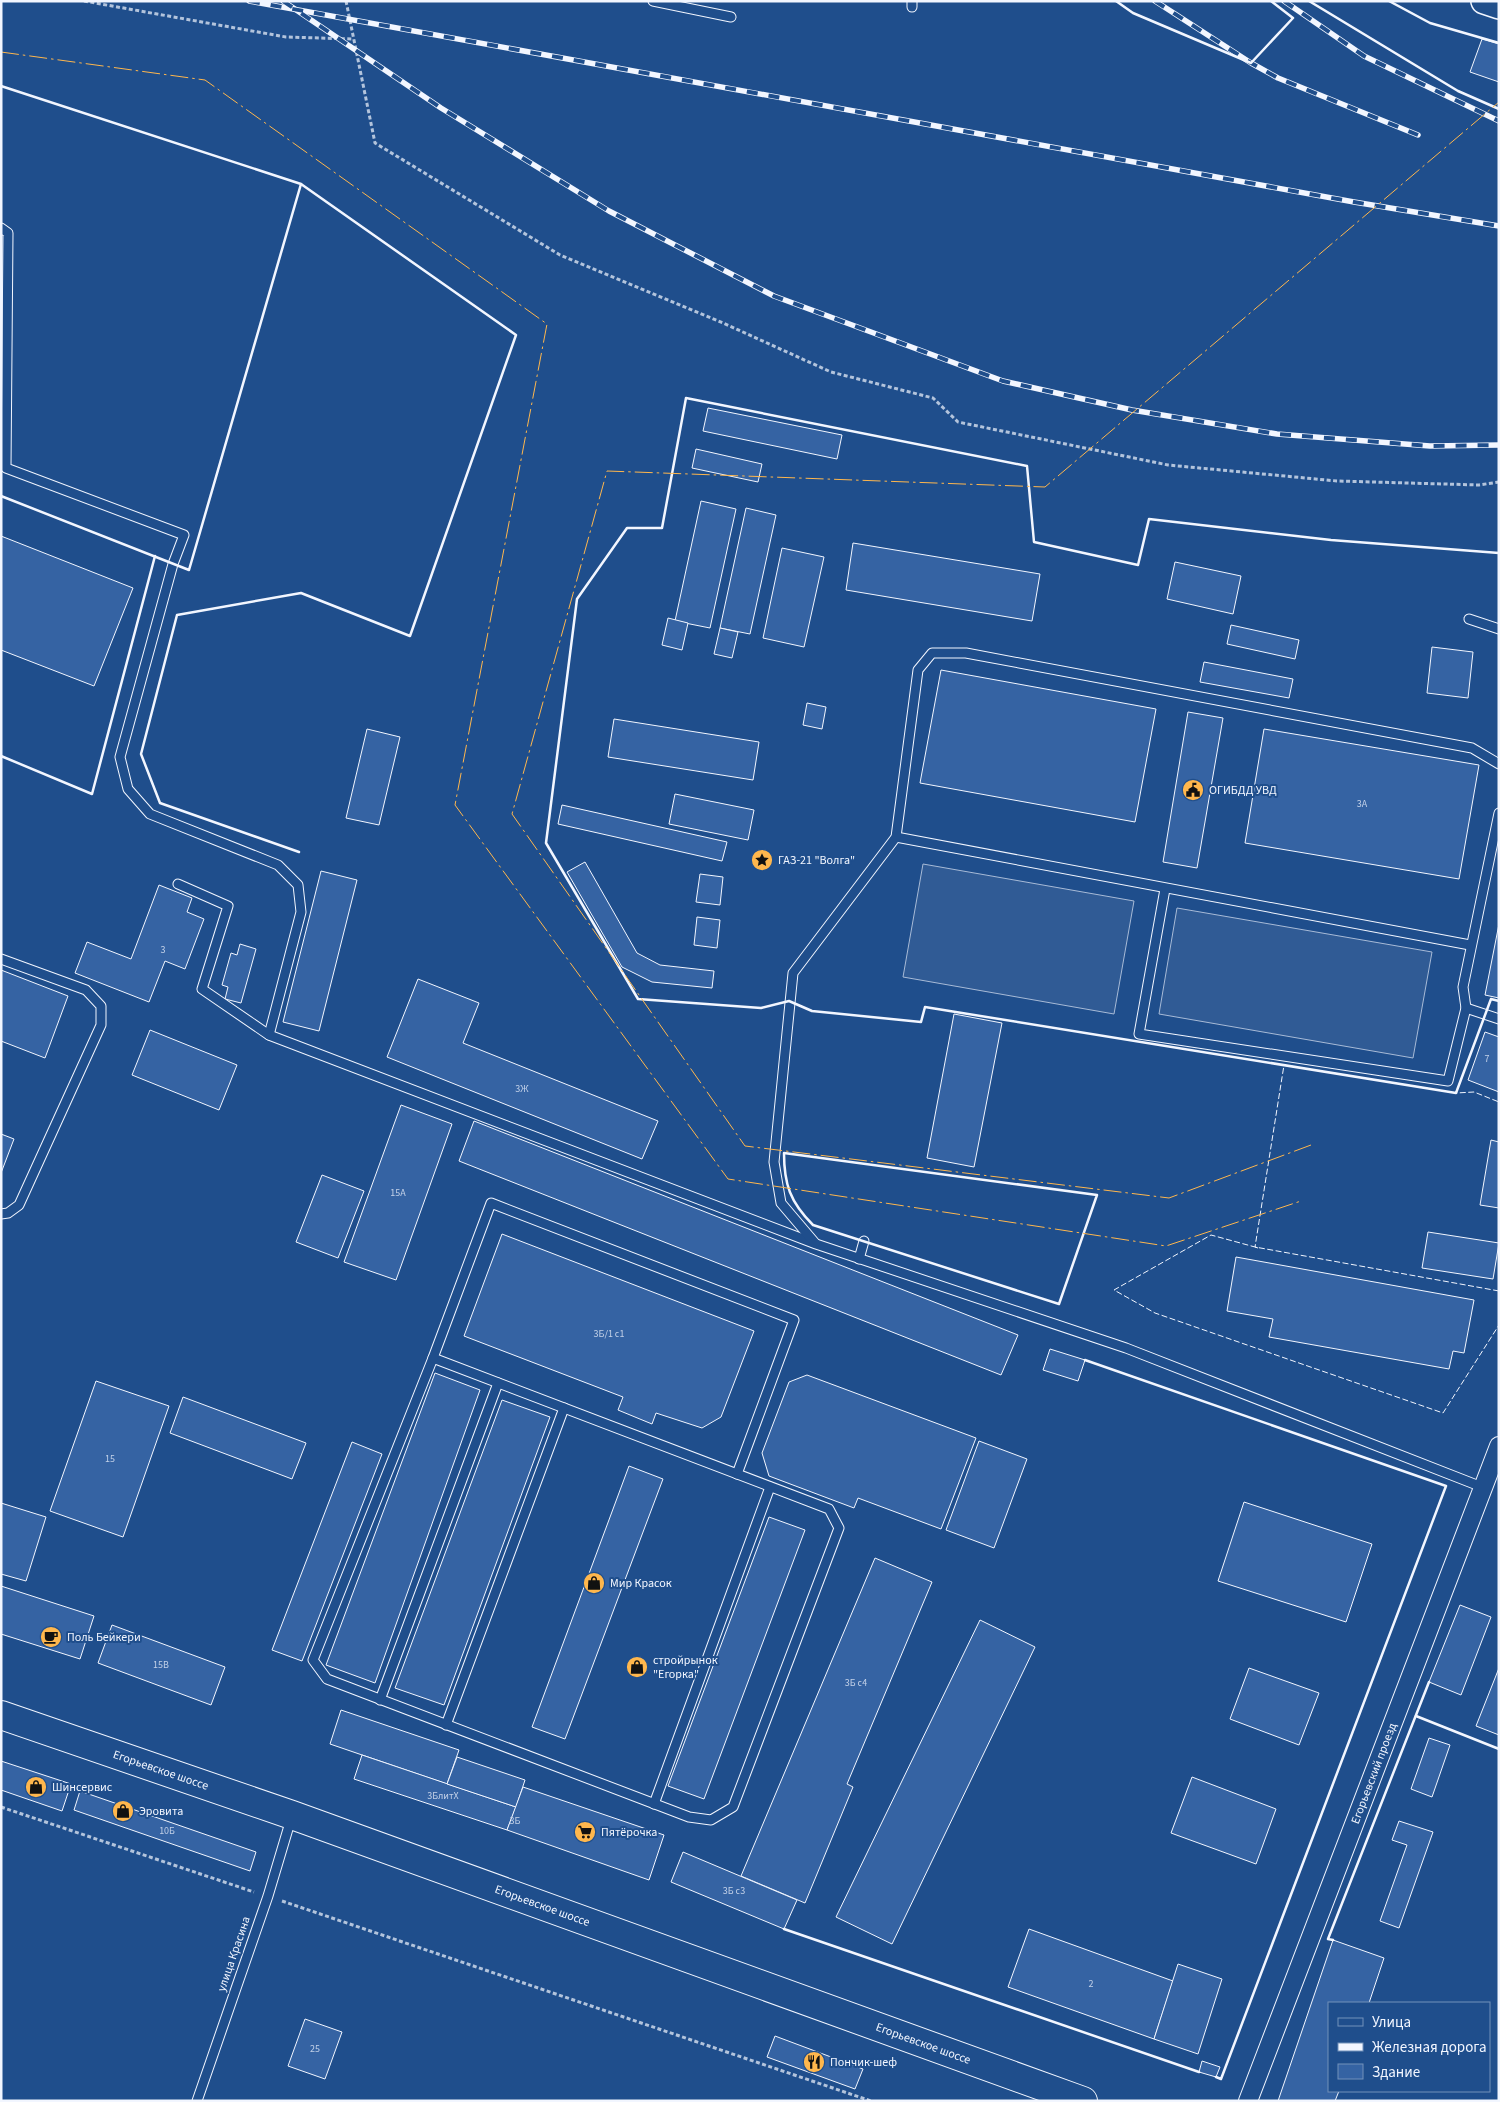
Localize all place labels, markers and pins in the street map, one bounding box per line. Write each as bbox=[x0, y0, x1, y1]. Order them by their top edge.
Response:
public building icon: ОГИБДД УВД bbox=[1181, 778, 1205, 802]
place label: ОГИБДД УВД bbox=[1209, 782, 1277, 799]
place icon: ГАЗ-21 "Волга" bbox=[750, 848, 774, 872]
place label: ГАЗ-21 "Волга" bbox=[778, 852, 855, 869]
shop icon: Мир Красок bbox=[582, 1571, 606, 1595]
place label: Мир Красок bbox=[610, 1575, 672, 1592]
cafe icon: Поль Бейкери bbox=[39, 1625, 63, 1649]
place label: Поль Бейкери bbox=[67, 1629, 141, 1646]
place label: стройрынок "Егорка" bbox=[653, 1652, 718, 1683]
shop icon: стройрынок "Егорка" bbox=[625, 1655, 649, 1679]
shop icon: Шинсервис bbox=[24, 1775, 48, 1799]
place label: Шинсервис bbox=[52, 1779, 113, 1796]
shop icon: Эровита bbox=[111, 1799, 135, 1823]
place label: Эровита bbox=[139, 1803, 183, 1820]
supermarket icon: Пятёрочка bbox=[573, 1820, 597, 1844]
place label: Пятёрочка bbox=[601, 1824, 657, 1841]
restaurant icon: Пончик-шеф bbox=[802, 2050, 826, 2074]
place label: Пончик-шеф bbox=[830, 2054, 897, 2071]

